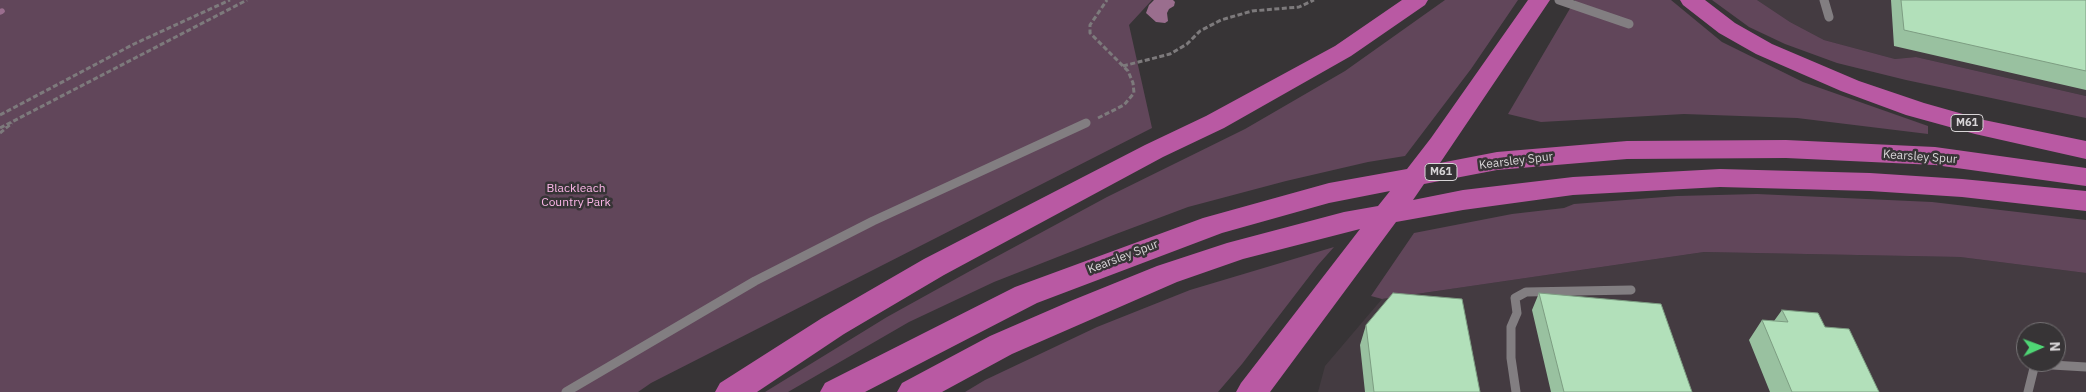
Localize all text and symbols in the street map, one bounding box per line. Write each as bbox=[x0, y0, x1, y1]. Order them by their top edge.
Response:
road number: M61 bbox=[1951, 115, 1983, 132]
street label: Kearsley Spur bbox=[1882, 147, 1958, 167]
street label: Kearsley Spur bbox=[1478, 149, 1554, 173]
road number: M61 bbox=[1425, 163, 1457, 180]
park label: Blackleach Country Park bbox=[541, 182, 611, 210]
street label: Kearsley Spur bbox=[1086, 237, 1160, 277]
north arrow bbox=[2016, 322, 2066, 372]
text: N bbox=[2046, 341, 2064, 352]

